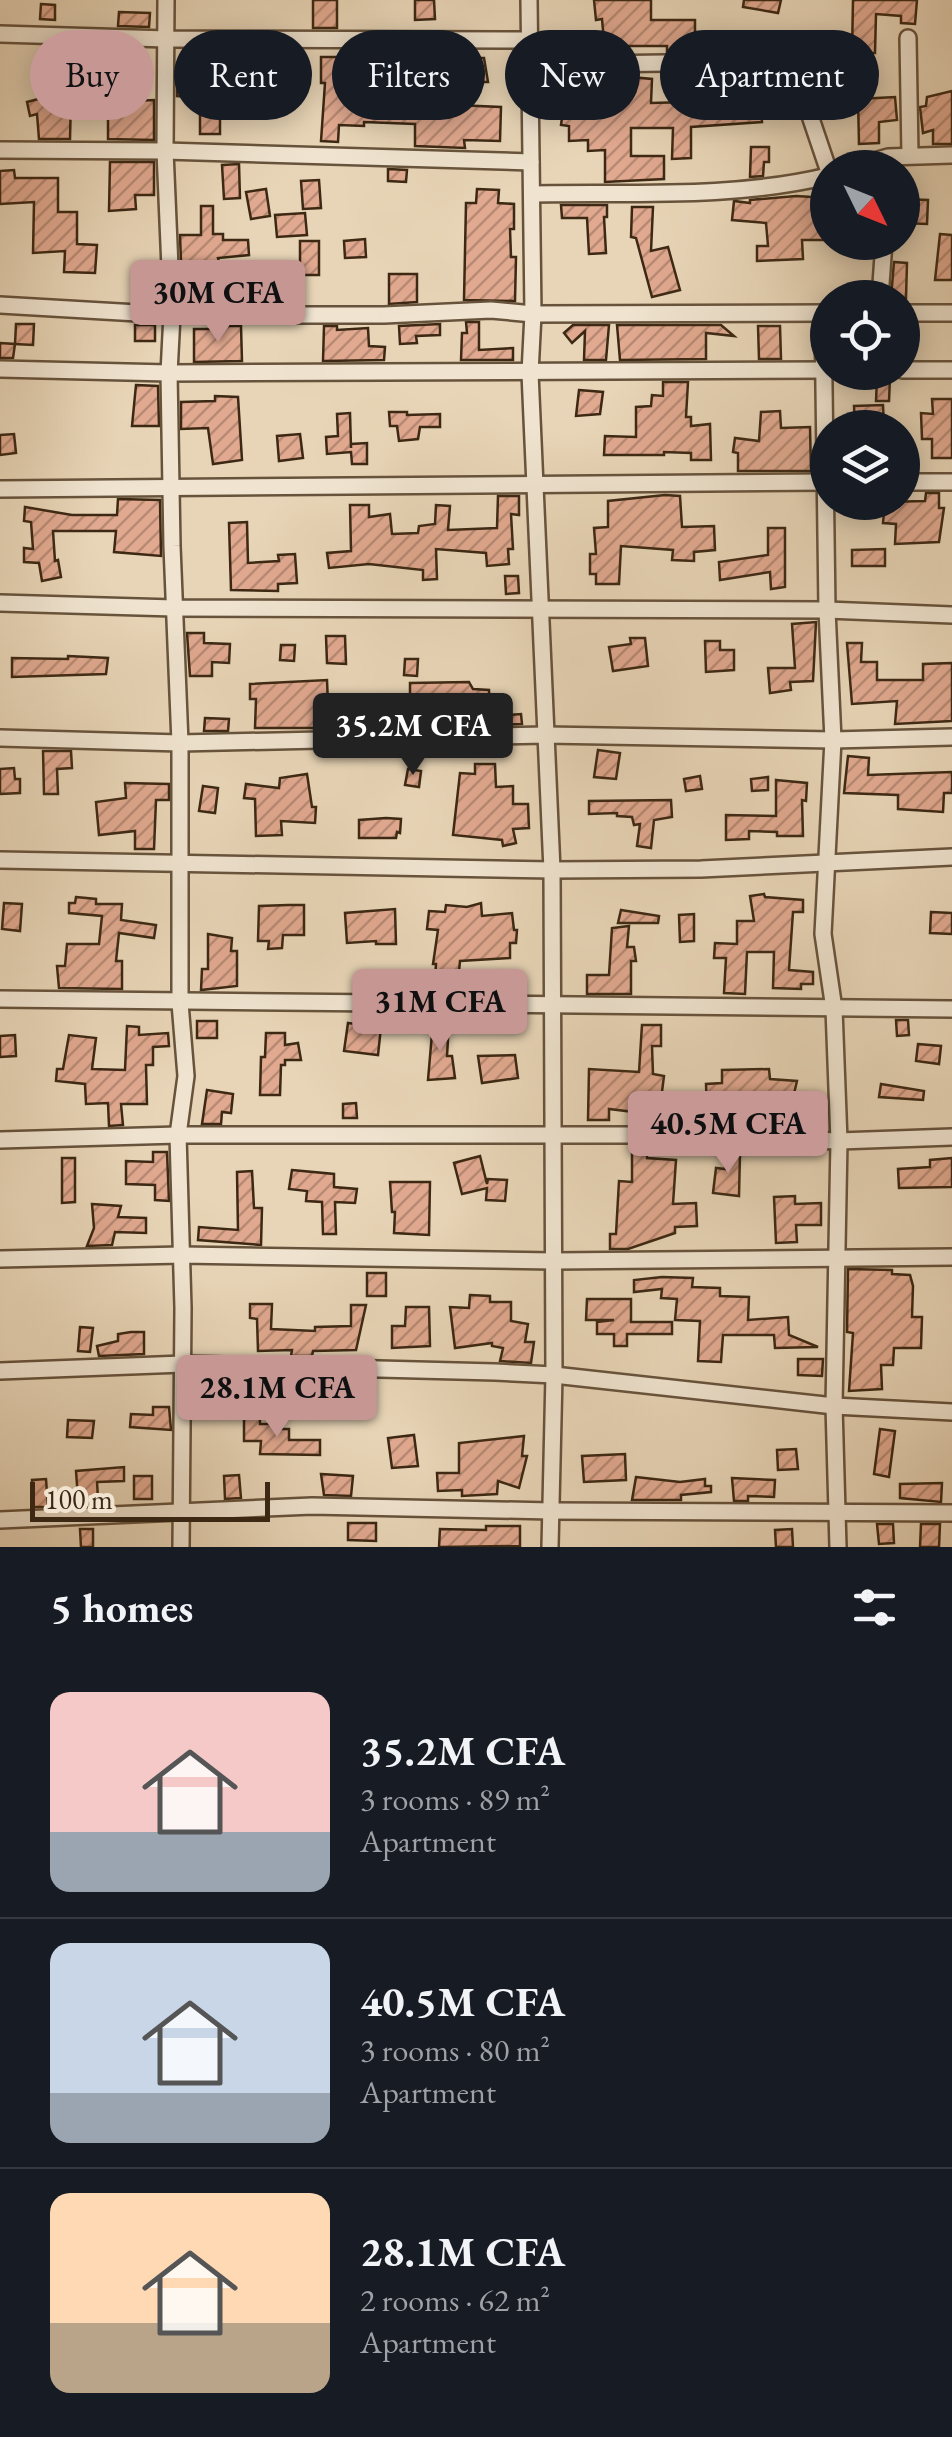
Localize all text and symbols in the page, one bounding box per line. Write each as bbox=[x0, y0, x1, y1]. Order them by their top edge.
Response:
chip: Buy bbox=[30, 30, 154, 120]
chip: Rent bbox=[174, 30, 312, 120]
chip: Filters bbox=[332, 30, 485, 120]
chip: New bbox=[505, 30, 640, 120]
chip: Apartment bbox=[660, 30, 879, 120]
north arrow bbox=[810, 150, 920, 260]
map controls bbox=[810, 150, 920, 520]
pin: 30M CFA bbox=[126, 260, 310, 345]
text: 30M CFA bbox=[152, 271, 284, 313]
button: locate bbox=[810, 280, 920, 390]
button: layers bbox=[810, 410, 920, 520]
pin: 35.2M CFA bbox=[299, 693, 527, 778]
text: 35.2M CFA bbox=[335, 704, 491, 746]
pin: 31M CFA bbox=[348, 969, 532, 1054]
text: 31M CFA bbox=[374, 980, 506, 1022]
pin: 40.5M CFA bbox=[614, 1091, 842, 1176]
text: 40.5M CFA bbox=[650, 1102, 806, 1144]
pin: 28.1M CFA bbox=[163, 1355, 391, 1440]
text: 28.1M CFA bbox=[199, 1366, 355, 1408]
scale bar bbox=[30, 1477, 270, 1522]
text: 100 m bbox=[45, 1481, 113, 1517]
text: 5 homes bbox=[50, 1580, 193, 1635]
icon: filters bbox=[847, 1580, 902, 1635]
text: 35.2M CFA bbox=[360, 1723, 565, 1778]
icon: home bbox=[130, 1732, 250, 1852]
text: 3 rooms · 89 m² bbox=[360, 1778, 550, 1820]
text: Apartment bbox=[360, 1820, 496, 1862]
text: 40.5M CFA bbox=[360, 1974, 565, 2029]
icon: home bbox=[130, 1983, 250, 2103]
text: 3 rooms · 80 m² bbox=[360, 2029, 550, 2071]
text: Apartment bbox=[360, 2071, 496, 2113]
text: 28.1M CFA bbox=[360, 2224, 565, 2279]
icon: home bbox=[130, 2233, 250, 2353]
text: 2 rooms · 62 m² bbox=[360, 2279, 550, 2321]
text: Apartment bbox=[360, 2321, 496, 2363]

